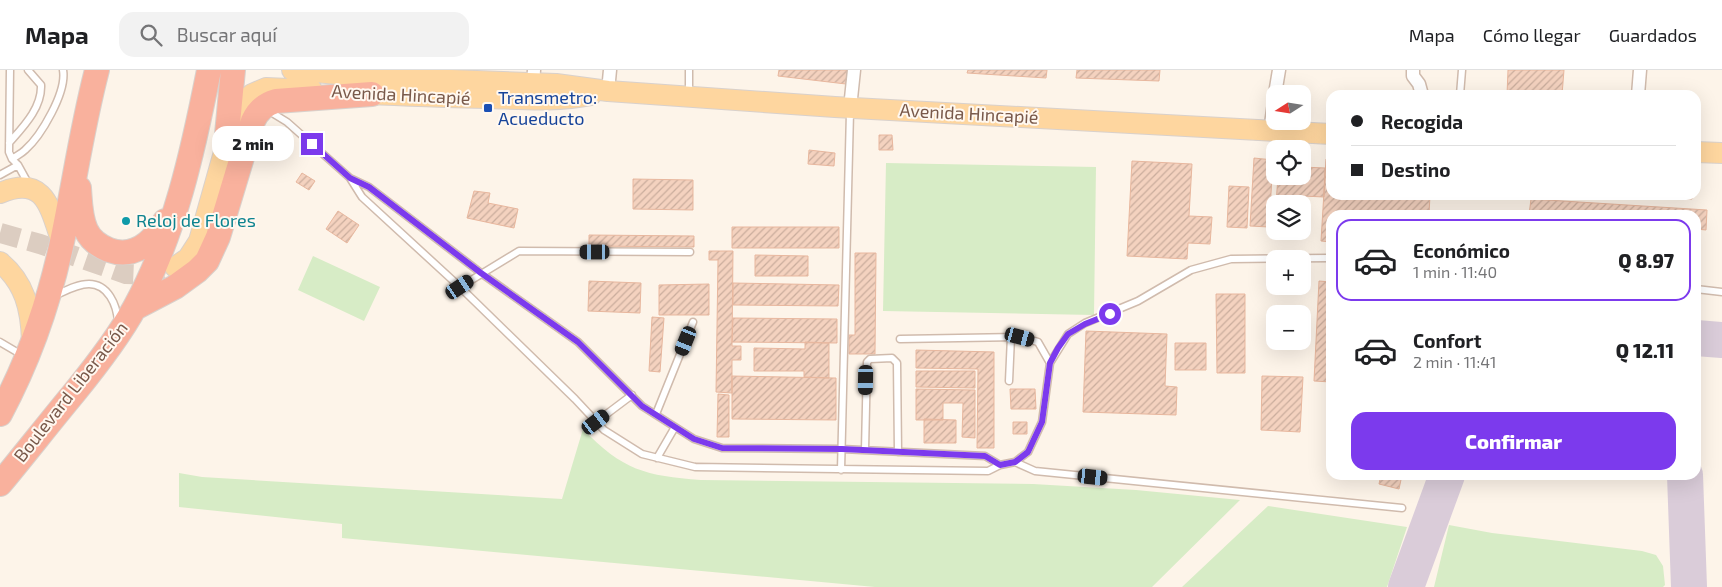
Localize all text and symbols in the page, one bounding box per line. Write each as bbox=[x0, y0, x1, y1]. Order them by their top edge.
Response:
search box bbox=[119, 12, 469, 57]
text: Mapa bbox=[25, 20, 89, 49]
icon: search bbox=[137, 21, 165, 49]
text: Buscar aquí bbox=[177, 23, 277, 46]
text: Mapa bbox=[1409, 24, 1455, 46]
text: Cómo llegar bbox=[1483, 24, 1581, 46]
text: Guardados bbox=[1609, 24, 1697, 46]
street label: Avenida Hincapié bbox=[331, 79, 471, 109]
north arrow bbox=[1266, 85, 1311, 130]
map controls bbox=[1266, 85, 1311, 350]
place label: Transmetro: Acueducto bbox=[498, 86, 597, 129]
street label: Avenida Hincapié bbox=[899, 98, 1039, 128]
marker: Transmetro: Acueducto bbox=[482, 102, 494, 114]
text: Recogida bbox=[1381, 110, 1463, 133]
callout: 2 min bbox=[212, 126, 294, 162]
route end bbox=[301, 133, 323, 155]
text: 2 min bbox=[232, 134, 274, 153]
button: locate bbox=[1266, 140, 1311, 185]
text: Destino bbox=[1381, 158, 1450, 181]
button: layers bbox=[1266, 195, 1311, 240]
place label: Reloj de Flores bbox=[136, 209, 256, 231]
marker: Reloj de Flores bbox=[120, 215, 132, 227]
icon: car bbox=[1353, 238, 1398, 283]
text: Económico bbox=[1413, 239, 1510, 262]
car bbox=[580, 245, 610, 260]
text: Q 8.97 bbox=[1618, 249, 1674, 272]
button: + bbox=[1266, 250, 1311, 295]
text: 1 min · 11:40 bbox=[1413, 262, 1497, 281]
car bbox=[443, 272, 476, 302]
route start bbox=[1099, 303, 1121, 325]
button: − bbox=[1266, 305, 1311, 350]
street label: Boulevard Liberación bbox=[9, 317, 132, 466]
car bbox=[673, 324, 698, 358]
car bbox=[1003, 326, 1036, 348]
icon: car bbox=[1353, 328, 1398, 373]
text: Confort bbox=[1413, 329, 1481, 352]
text: Q 12.11 bbox=[1616, 339, 1674, 362]
text: 2 min · 11:41 bbox=[1413, 352, 1496, 371]
car bbox=[858, 365, 873, 395]
car bbox=[579, 407, 612, 437]
button: Confirmar bbox=[1351, 412, 1676, 470]
car bbox=[1077, 468, 1108, 486]

